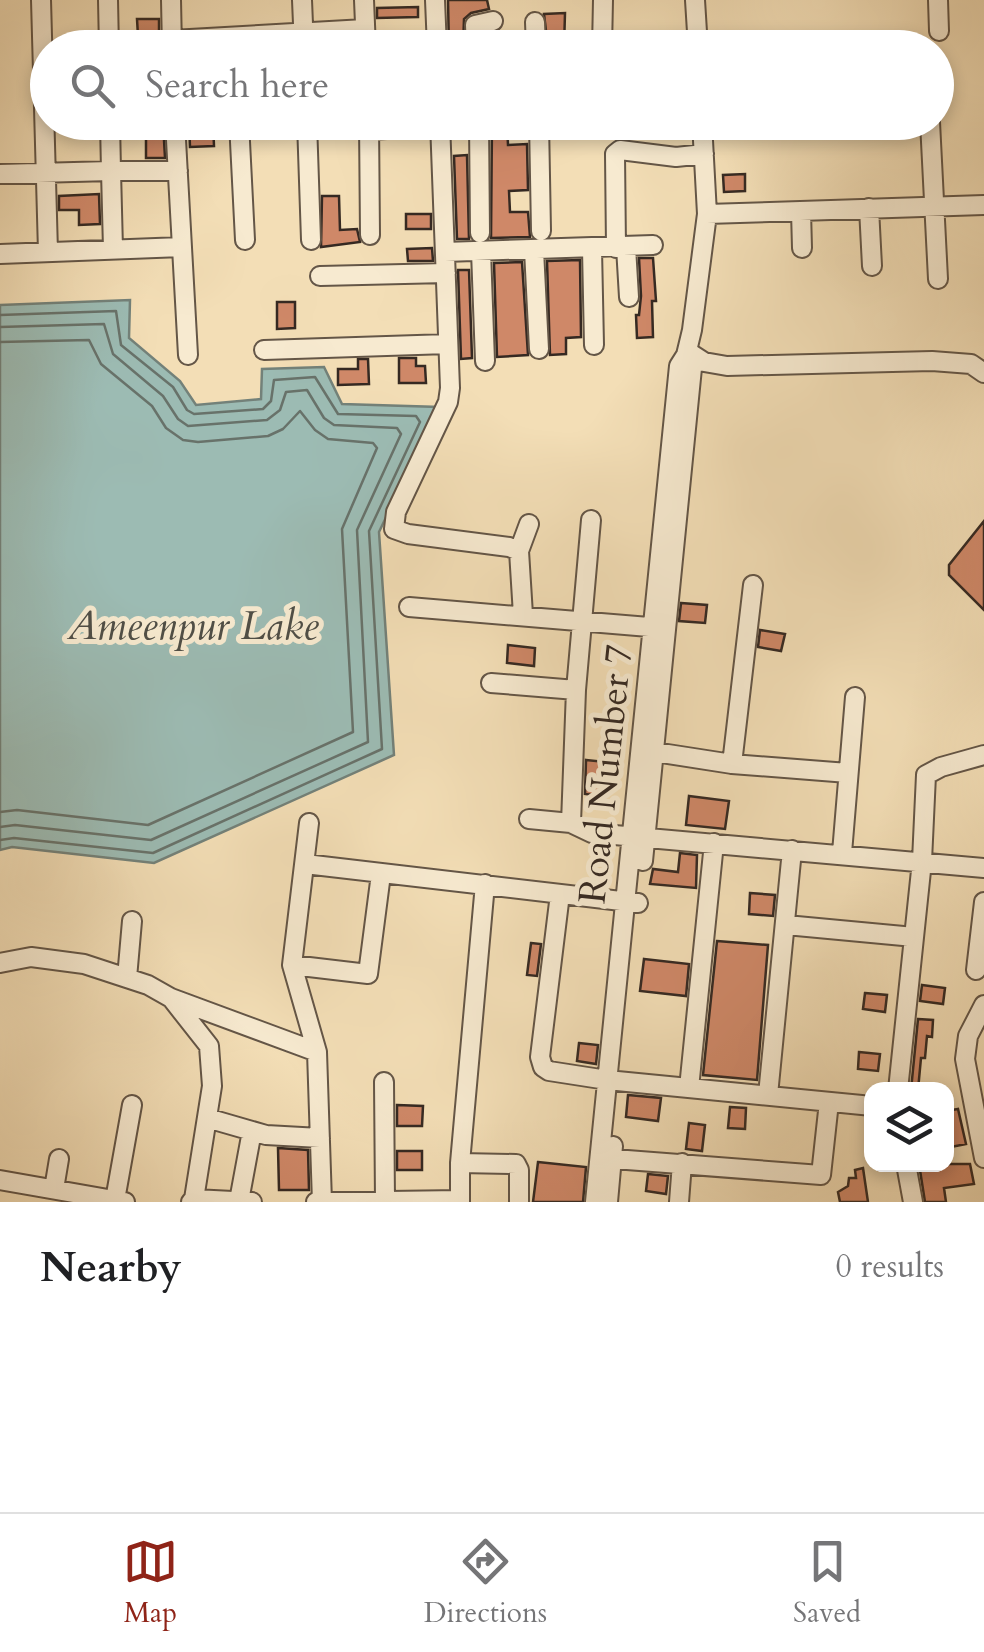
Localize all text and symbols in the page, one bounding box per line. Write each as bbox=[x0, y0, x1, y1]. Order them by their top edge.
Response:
search box bbox=[30, 30, 954, 140]
icon: search bbox=[65, 58, 120, 113]
text: Search here bbox=[145, 59, 329, 111]
water label: Ameenpur Lake bbox=[66, 599, 319, 654]
street label: Road Number 7 bbox=[567, 642, 645, 906]
map controls bbox=[864, 1082, 954, 1172]
button: layers bbox=[864, 1082, 954, 1172]
text: Nearby bbox=[40, 1239, 182, 1296]
text: 0 results bbox=[836, 1245, 944, 1289]
tab: Map bbox=[123, 1534, 178, 1632]
tab: Directions bbox=[424, 1534, 547, 1632]
tab: Saved bbox=[793, 1534, 861, 1632]

